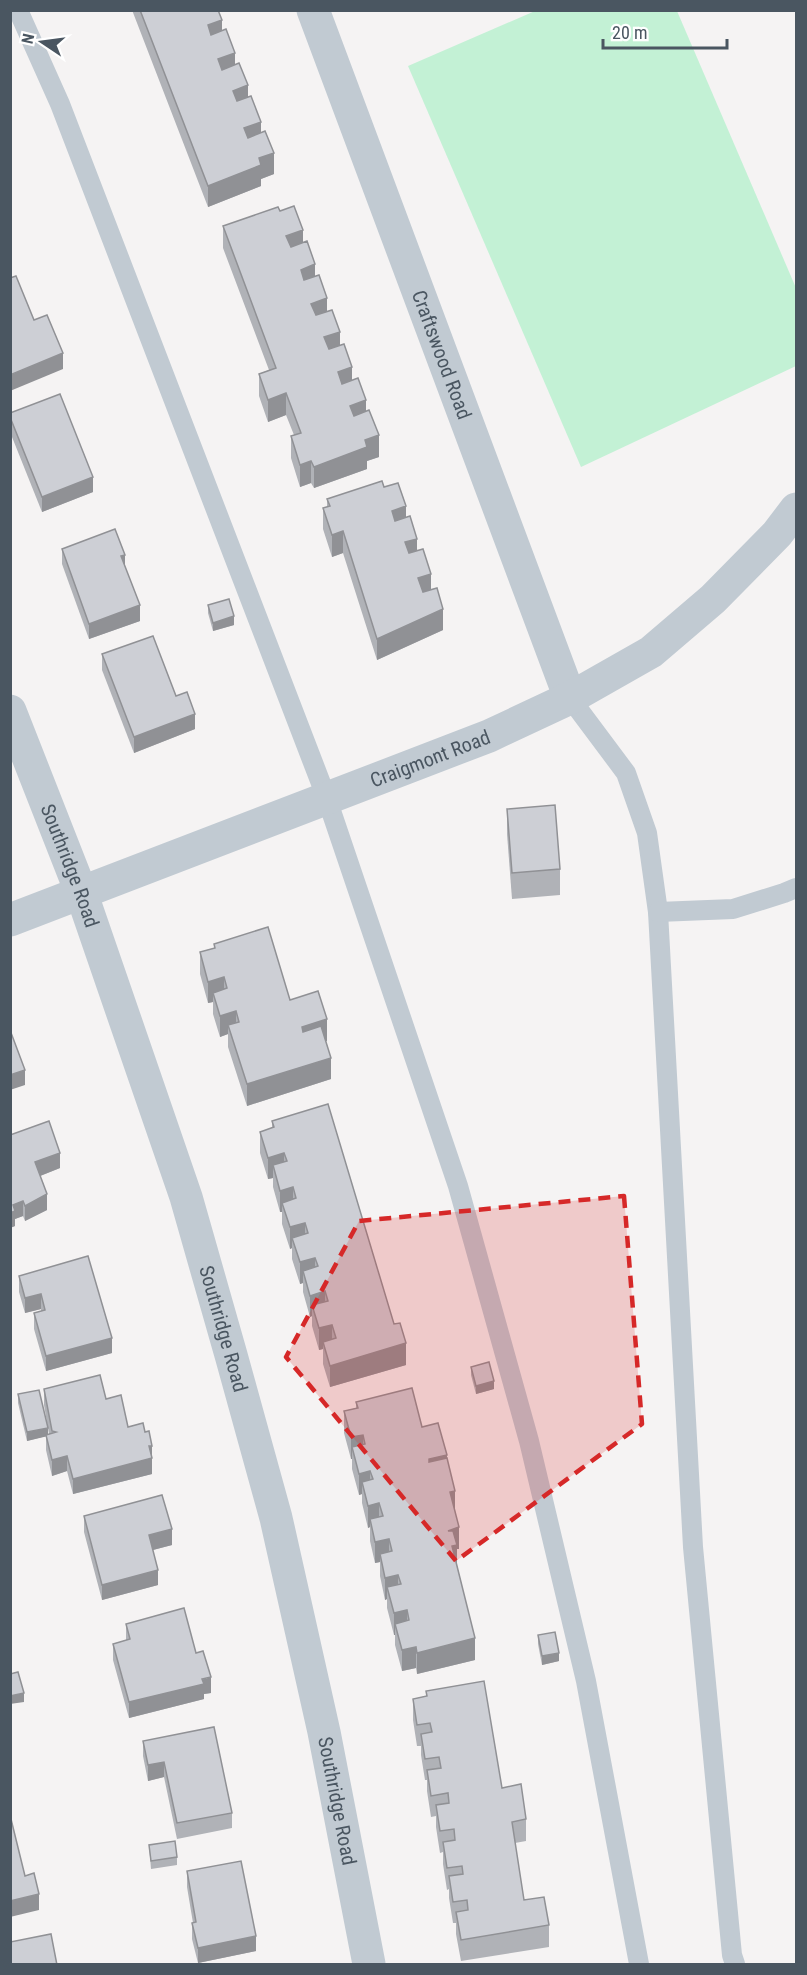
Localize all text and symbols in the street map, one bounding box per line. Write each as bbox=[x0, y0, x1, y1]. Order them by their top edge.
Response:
north arrow bbox=[12, 12, 72, 72]
scale bar bbox=[603, 12, 728, 50]
text: 20 m bbox=[612, 22, 647, 43]
text: N bbox=[18, 32, 38, 46]
street label: Craftswood Road bbox=[407, 287, 477, 423]
street label: Craigmont Road bbox=[367, 725, 493, 793]
street label: Southridge Road bbox=[36, 800, 104, 931]
street label: Southridge Road bbox=[194, 1263, 253, 1395]
street label: Southridge Road bbox=[313, 1735, 362, 1867]

